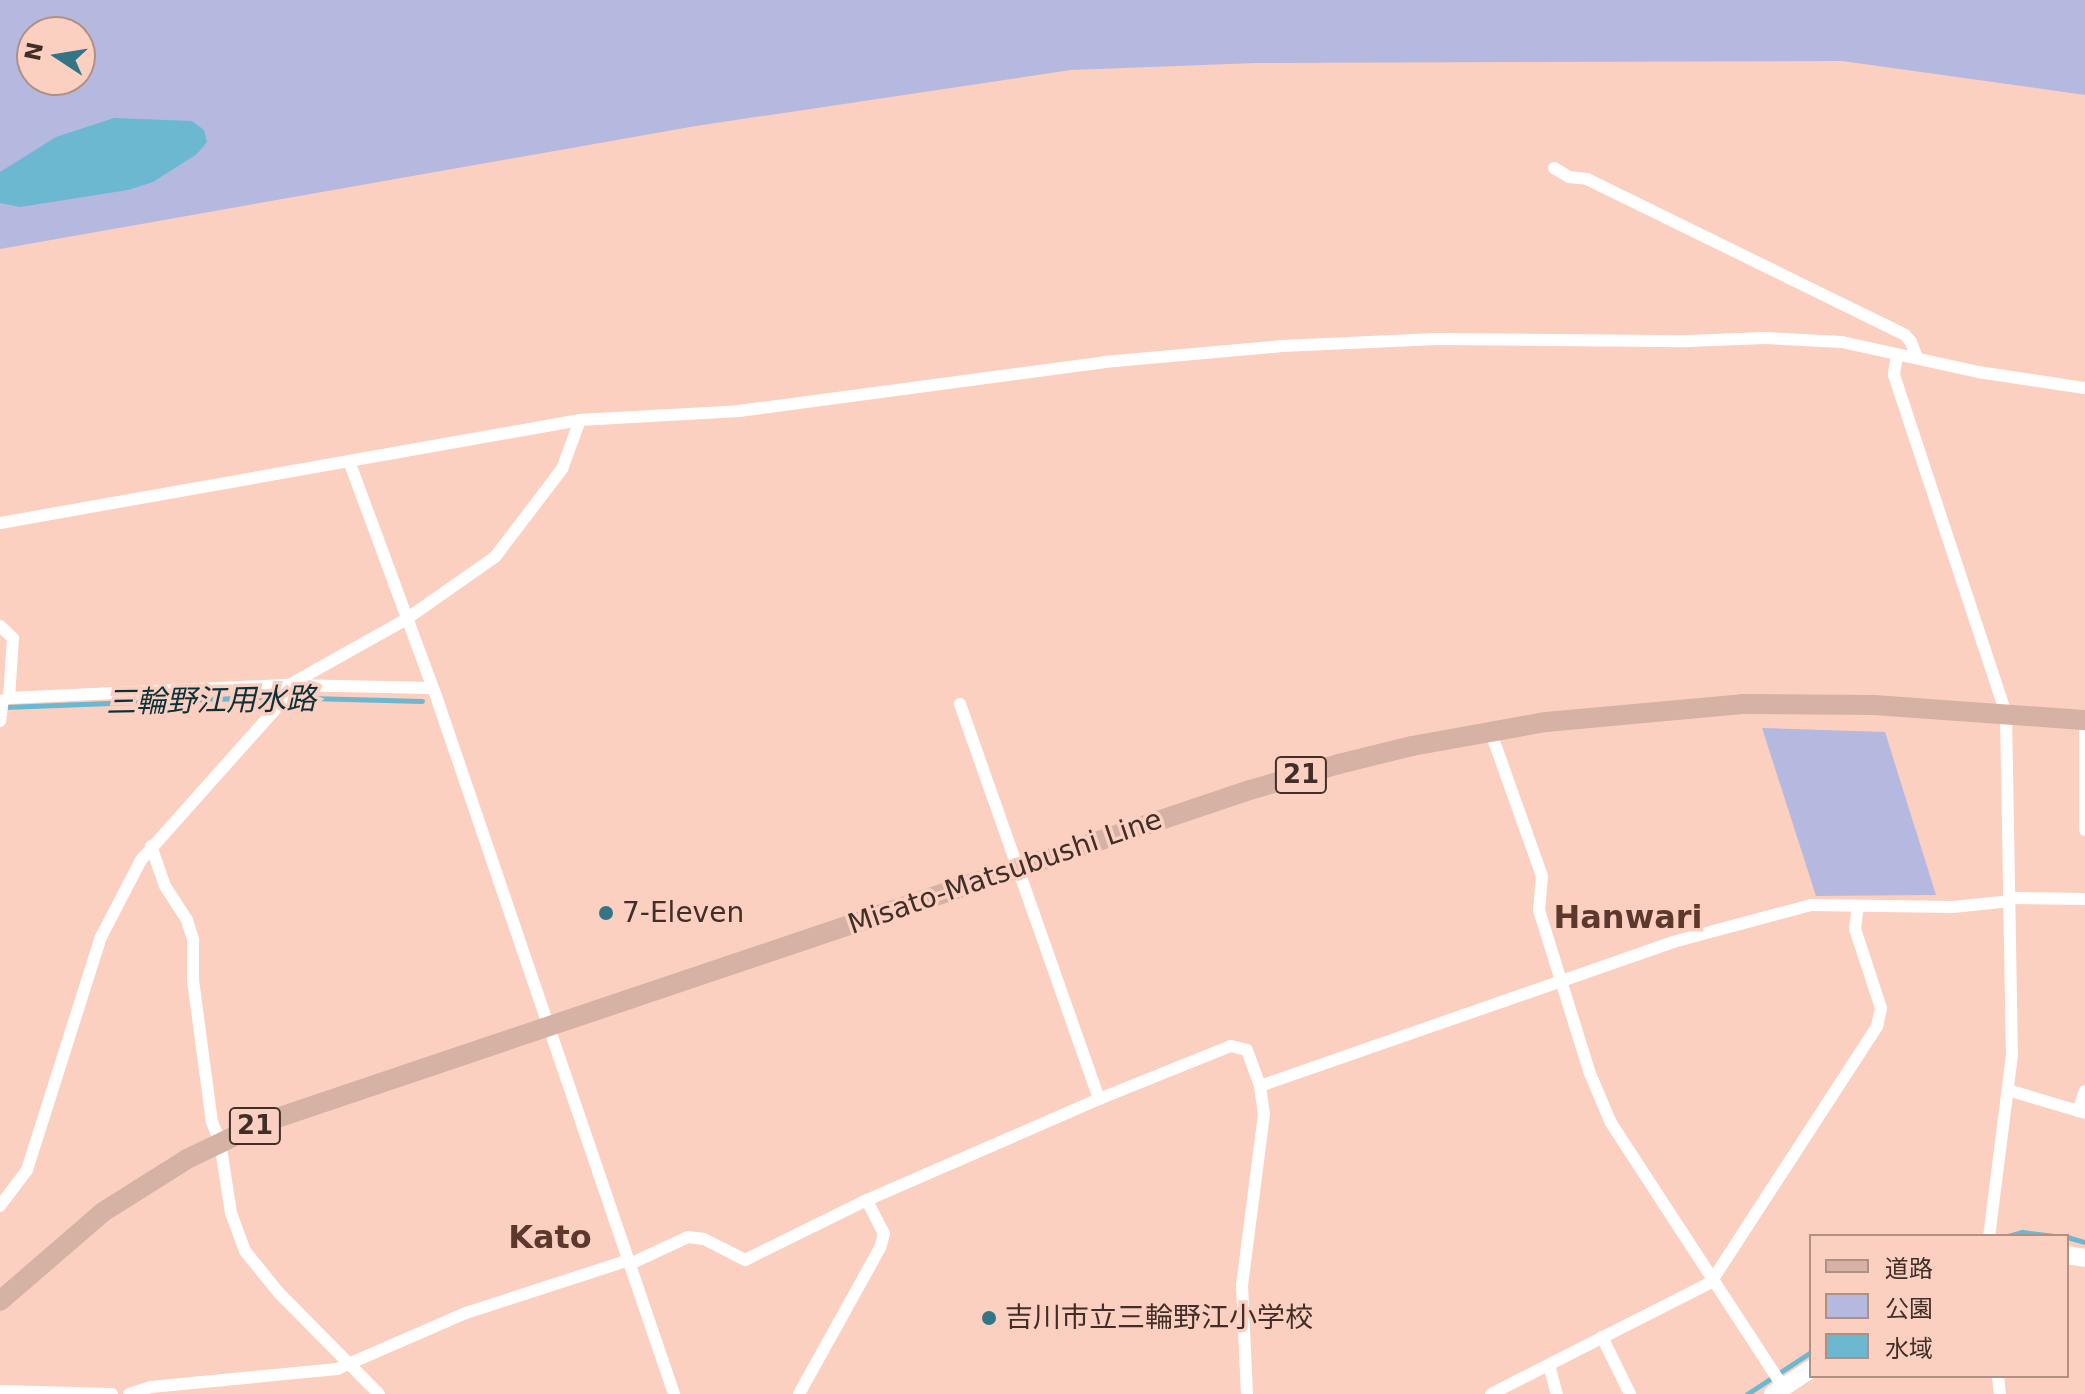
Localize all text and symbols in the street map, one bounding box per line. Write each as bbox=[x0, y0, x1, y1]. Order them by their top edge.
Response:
north arrow bbox=[16, 16, 96, 96]
text: N bbox=[20, 40, 48, 63]
water label: 三輪野江用水路 bbox=[106, 681, 316, 721]
road number: 21 bbox=[1273, 753, 1329, 797]
street label: Misato-Matsubushi Line bbox=[844, 802, 1166, 942]
place label: 7-Eleven bbox=[622, 896, 744, 930]
district label: Hanwari bbox=[1553, 898, 1703, 936]
marker: 7-Eleven bbox=[597, 904, 615, 922]
road number: 21 bbox=[227, 1104, 283, 1148]
district label: Kato bbox=[508, 1218, 592, 1256]
legend bbox=[1809, 1234, 2069, 1378]
text: 道路 bbox=[1885, 1255, 1933, 1283]
text: 公園 bbox=[1885, 1295, 1933, 1323]
place label: 吉川市立三輪野江小学校 bbox=[1005, 1301, 1313, 1335]
marker: 吉川市立三輪野江小学校 bbox=[980, 1309, 998, 1327]
text: 水域 bbox=[1885, 1335, 1933, 1363]

